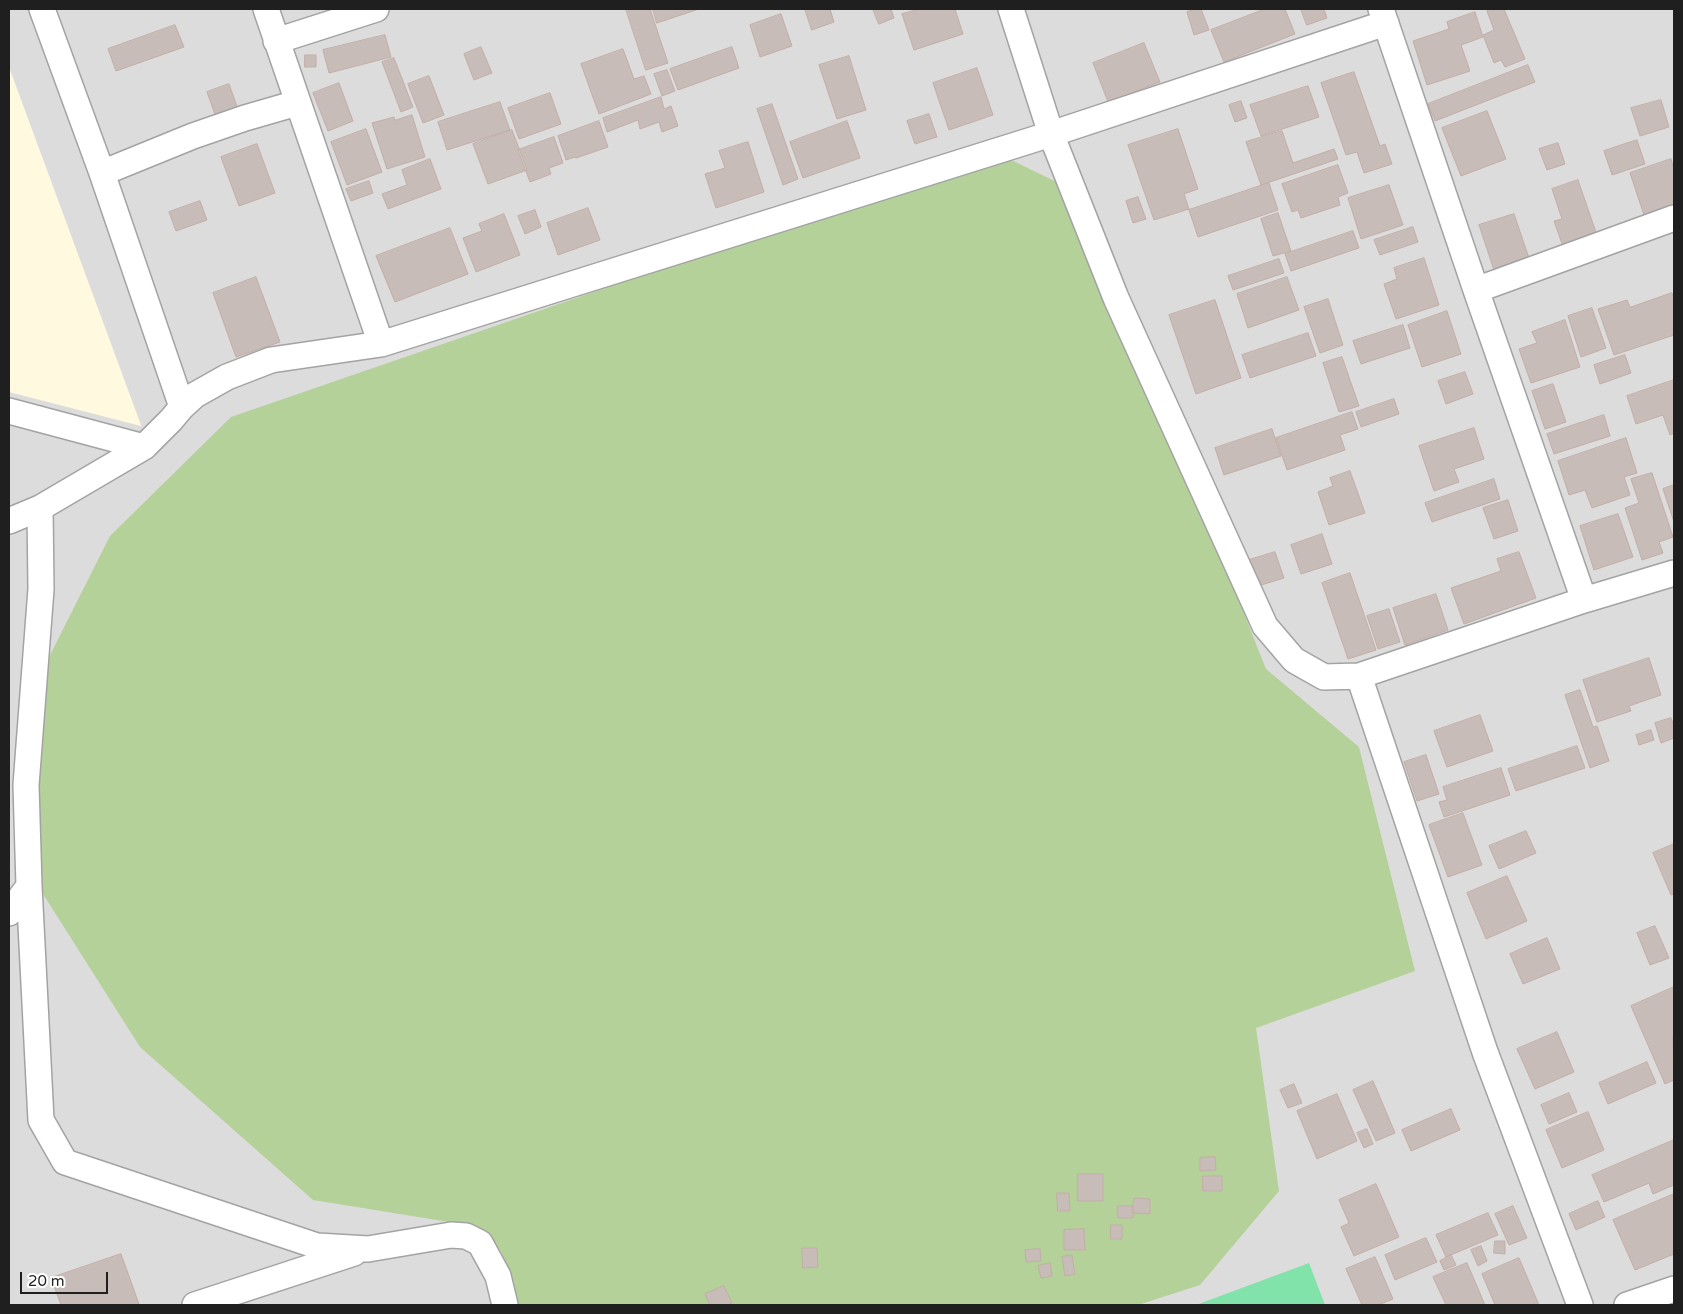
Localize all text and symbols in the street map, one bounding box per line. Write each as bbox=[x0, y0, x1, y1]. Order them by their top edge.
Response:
scale bar bbox=[22, 1262, 110, 1294]
text: 20 m bbox=[28, 1272, 65, 1290]

